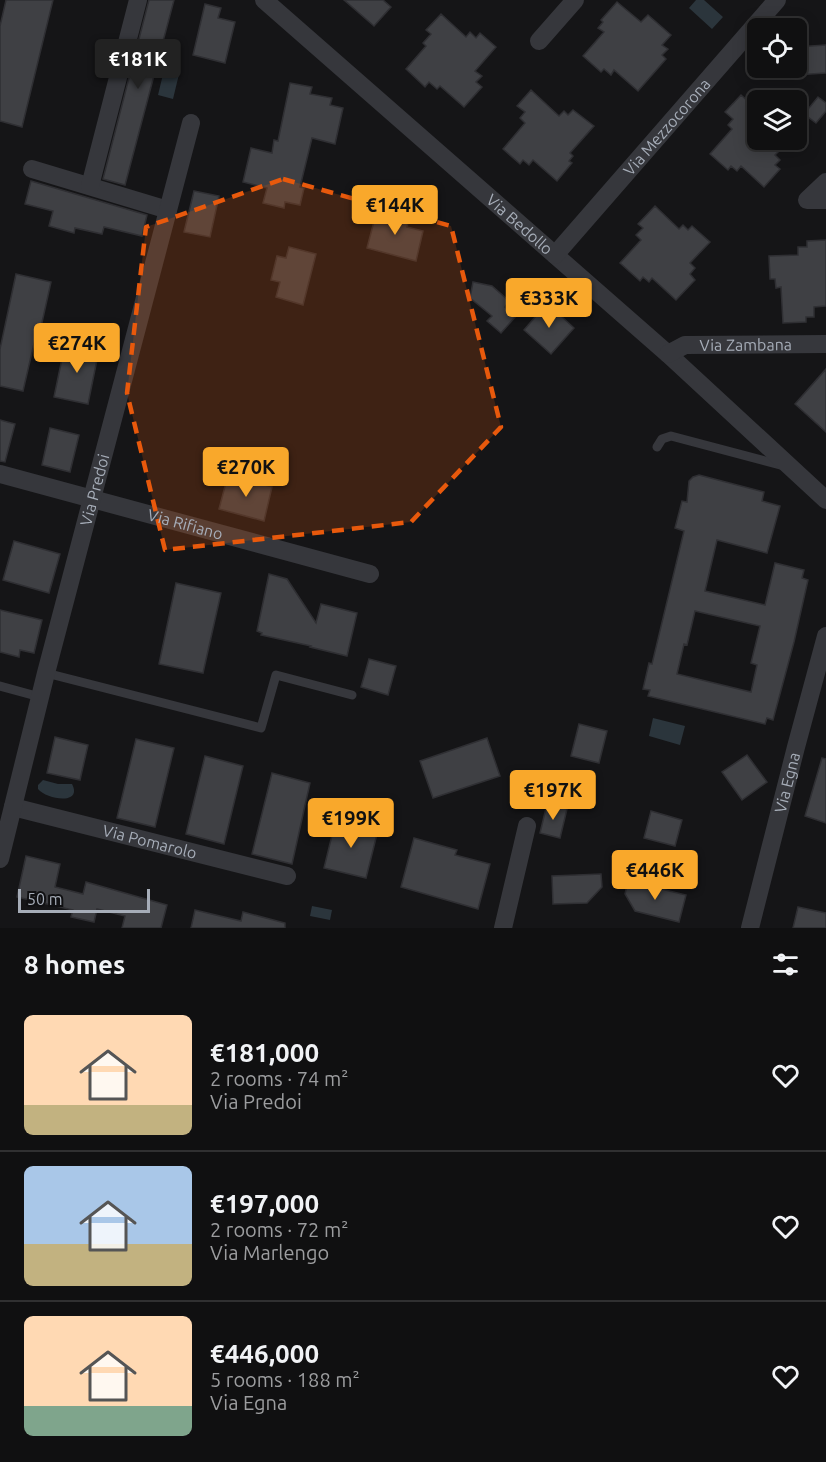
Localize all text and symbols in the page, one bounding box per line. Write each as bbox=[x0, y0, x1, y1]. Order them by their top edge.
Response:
map controls bbox=[747, 18, 807, 150]
button: locate bbox=[747, 18, 807, 78]
pin: €181K bbox=[96, 39, 180, 90]
text: €181K bbox=[109, 47, 167, 70]
street label: Via Mezzocorona bbox=[620, 75, 714, 179]
button: layers bbox=[747, 90, 807, 150]
pin: €144K bbox=[353, 185, 437, 236]
street label: Via Bedollo bbox=[483, 190, 556, 258]
text: €144K bbox=[366, 193, 424, 216]
pin: €333K bbox=[507, 278, 591, 329]
text: €333K bbox=[520, 286, 578, 309]
pin: €274K bbox=[35, 323, 119, 374]
text: €274K bbox=[48, 331, 106, 354]
street label: Via Zambana bbox=[699, 335, 792, 354]
pin: €270K bbox=[204, 447, 288, 498]
street label: Via Predoi bbox=[76, 452, 112, 528]
text: €270K bbox=[217, 455, 275, 478]
street label: Via Rifiano bbox=[146, 505, 225, 543]
street label: Via Egna bbox=[771, 750, 803, 815]
pin: €197K bbox=[511, 770, 595, 821]
text: €197K bbox=[524, 778, 582, 801]
pin: €199K bbox=[309, 798, 393, 849]
text: €199K bbox=[322, 806, 380, 829]
street label: Via Pomarolo bbox=[101, 821, 199, 862]
pin: €446K bbox=[613, 850, 697, 901]
text: €446K bbox=[626, 858, 684, 881]
scale bar bbox=[18, 886, 150, 914]
text: 50 m bbox=[27, 890, 63, 908]
icon: filters bbox=[769, 948, 802, 981]
text: 8 homes bbox=[24, 950, 125, 979]
text: €181,000 bbox=[210, 1038, 319, 1067]
icon: home bbox=[72, 1039, 144, 1111]
icon: heart bbox=[769, 1059, 802, 1092]
text: 2 rooms · 74 m² bbox=[210, 1067, 348, 1090]
text: Via Predoi bbox=[210, 1090, 302, 1113]
text: €197,000 bbox=[210, 1189, 319, 1218]
icon: home bbox=[72, 1190, 144, 1262]
icon: heart bbox=[769, 1210, 802, 1243]
text: 2 rooms · 72 m² bbox=[210, 1218, 348, 1241]
text: Via Marlengo bbox=[210, 1241, 329, 1264]
text: €446,000 bbox=[210, 1339, 319, 1368]
icon: home bbox=[72, 1340, 144, 1412]
icon: heart bbox=[769, 1360, 802, 1393]
text: 5 rooms · 188 m² bbox=[210, 1368, 360, 1391]
text: Via Egna bbox=[210, 1391, 287, 1414]

